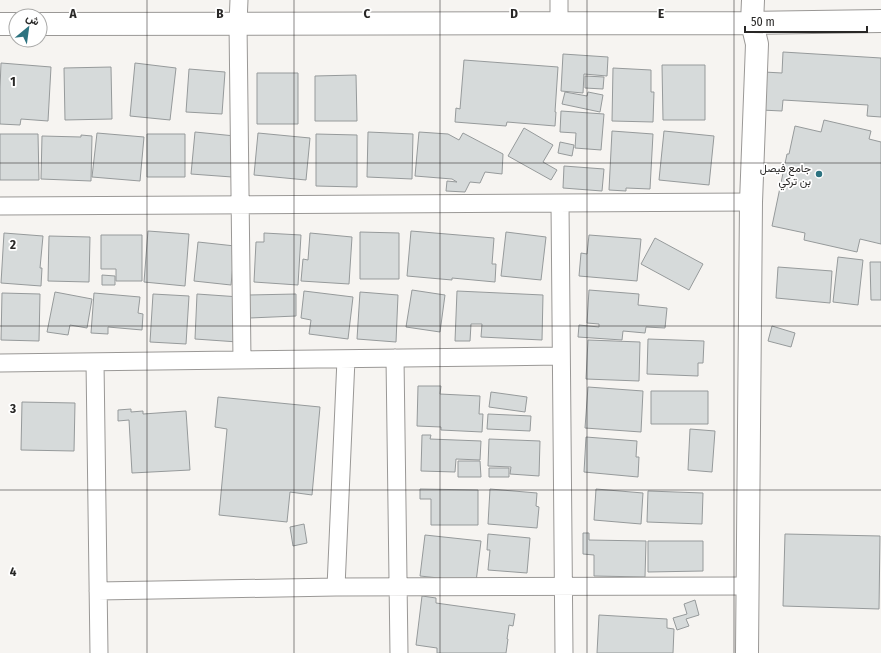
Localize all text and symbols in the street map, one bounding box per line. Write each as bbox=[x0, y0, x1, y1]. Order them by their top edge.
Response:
text: A bbox=[68, 6, 77, 21]
text: B bbox=[216, 6, 224, 21]
text: C bbox=[364, 6, 371, 21]
text: D bbox=[510, 6, 518, 21]
text: E bbox=[658, 6, 664, 21]
north arrow bbox=[8, 8, 48, 48]
scale bar bbox=[745, 8, 867, 34]
text: ش bbox=[24, 11, 42, 29]
text: 50 m bbox=[751, 15, 775, 29]
text: 1 bbox=[10, 74, 16, 89]
place label: جامع فيصل بن تركي bbox=[760, 162, 811, 191]
marker: جامع فيصل بن تركي bbox=[814, 169, 824, 179]
text: 2 bbox=[9, 237, 16, 252]
text: 3 bbox=[9, 401, 16, 416]
text: 4 bbox=[10, 564, 17, 579]

